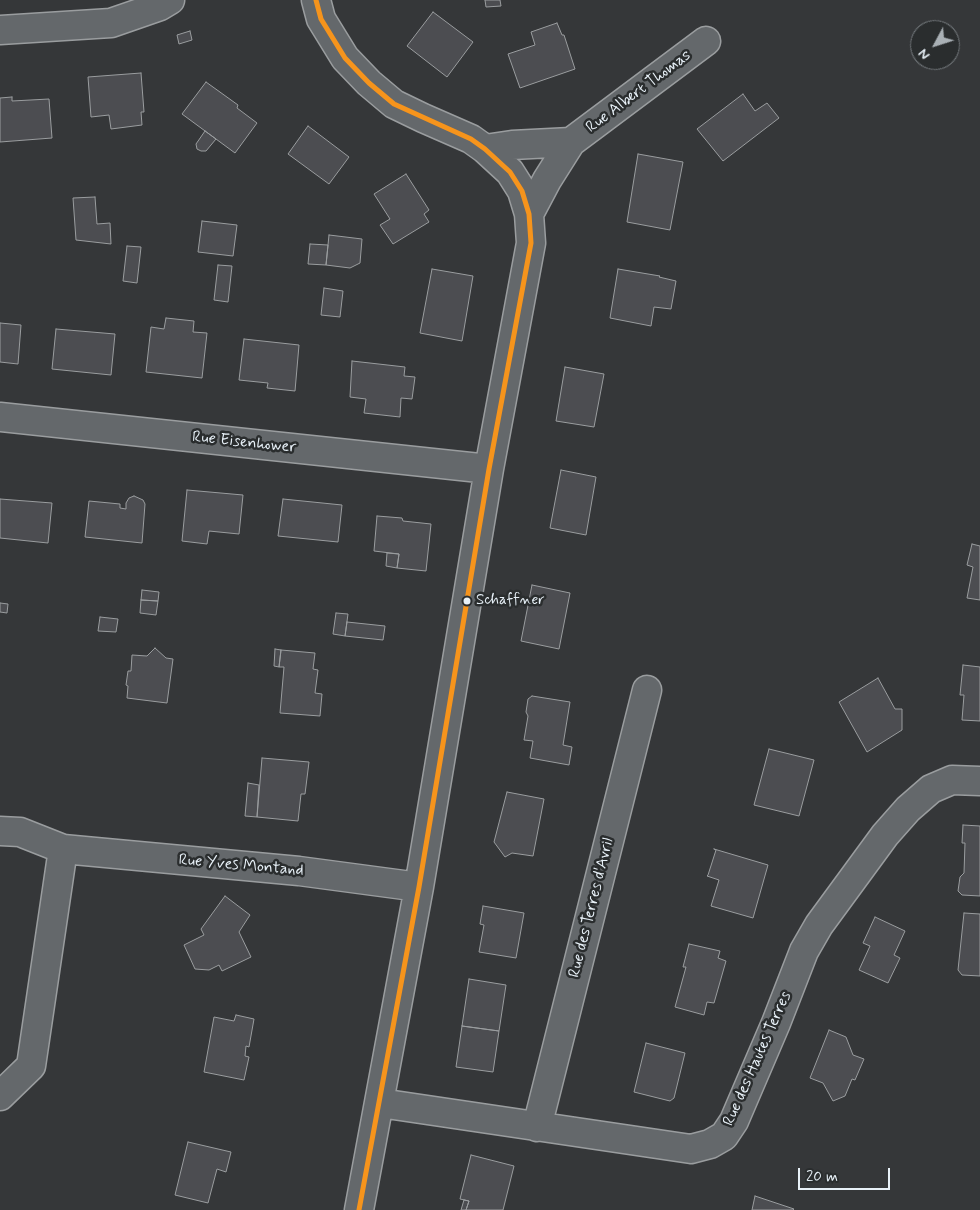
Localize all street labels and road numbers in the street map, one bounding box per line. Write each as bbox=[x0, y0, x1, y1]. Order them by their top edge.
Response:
street label: Rue Albert Thomas bbox=[583, 46, 695, 138]
street label: Rue Eisenhower bbox=[191, 428, 297, 458]
street label: Rue des Terres d'Avril bbox=[565, 836, 619, 980]
street label: Rue Yves Montand bbox=[178, 851, 304, 881]
street label: Rue des Hautes Terres bbox=[720, 989, 796, 1129]

